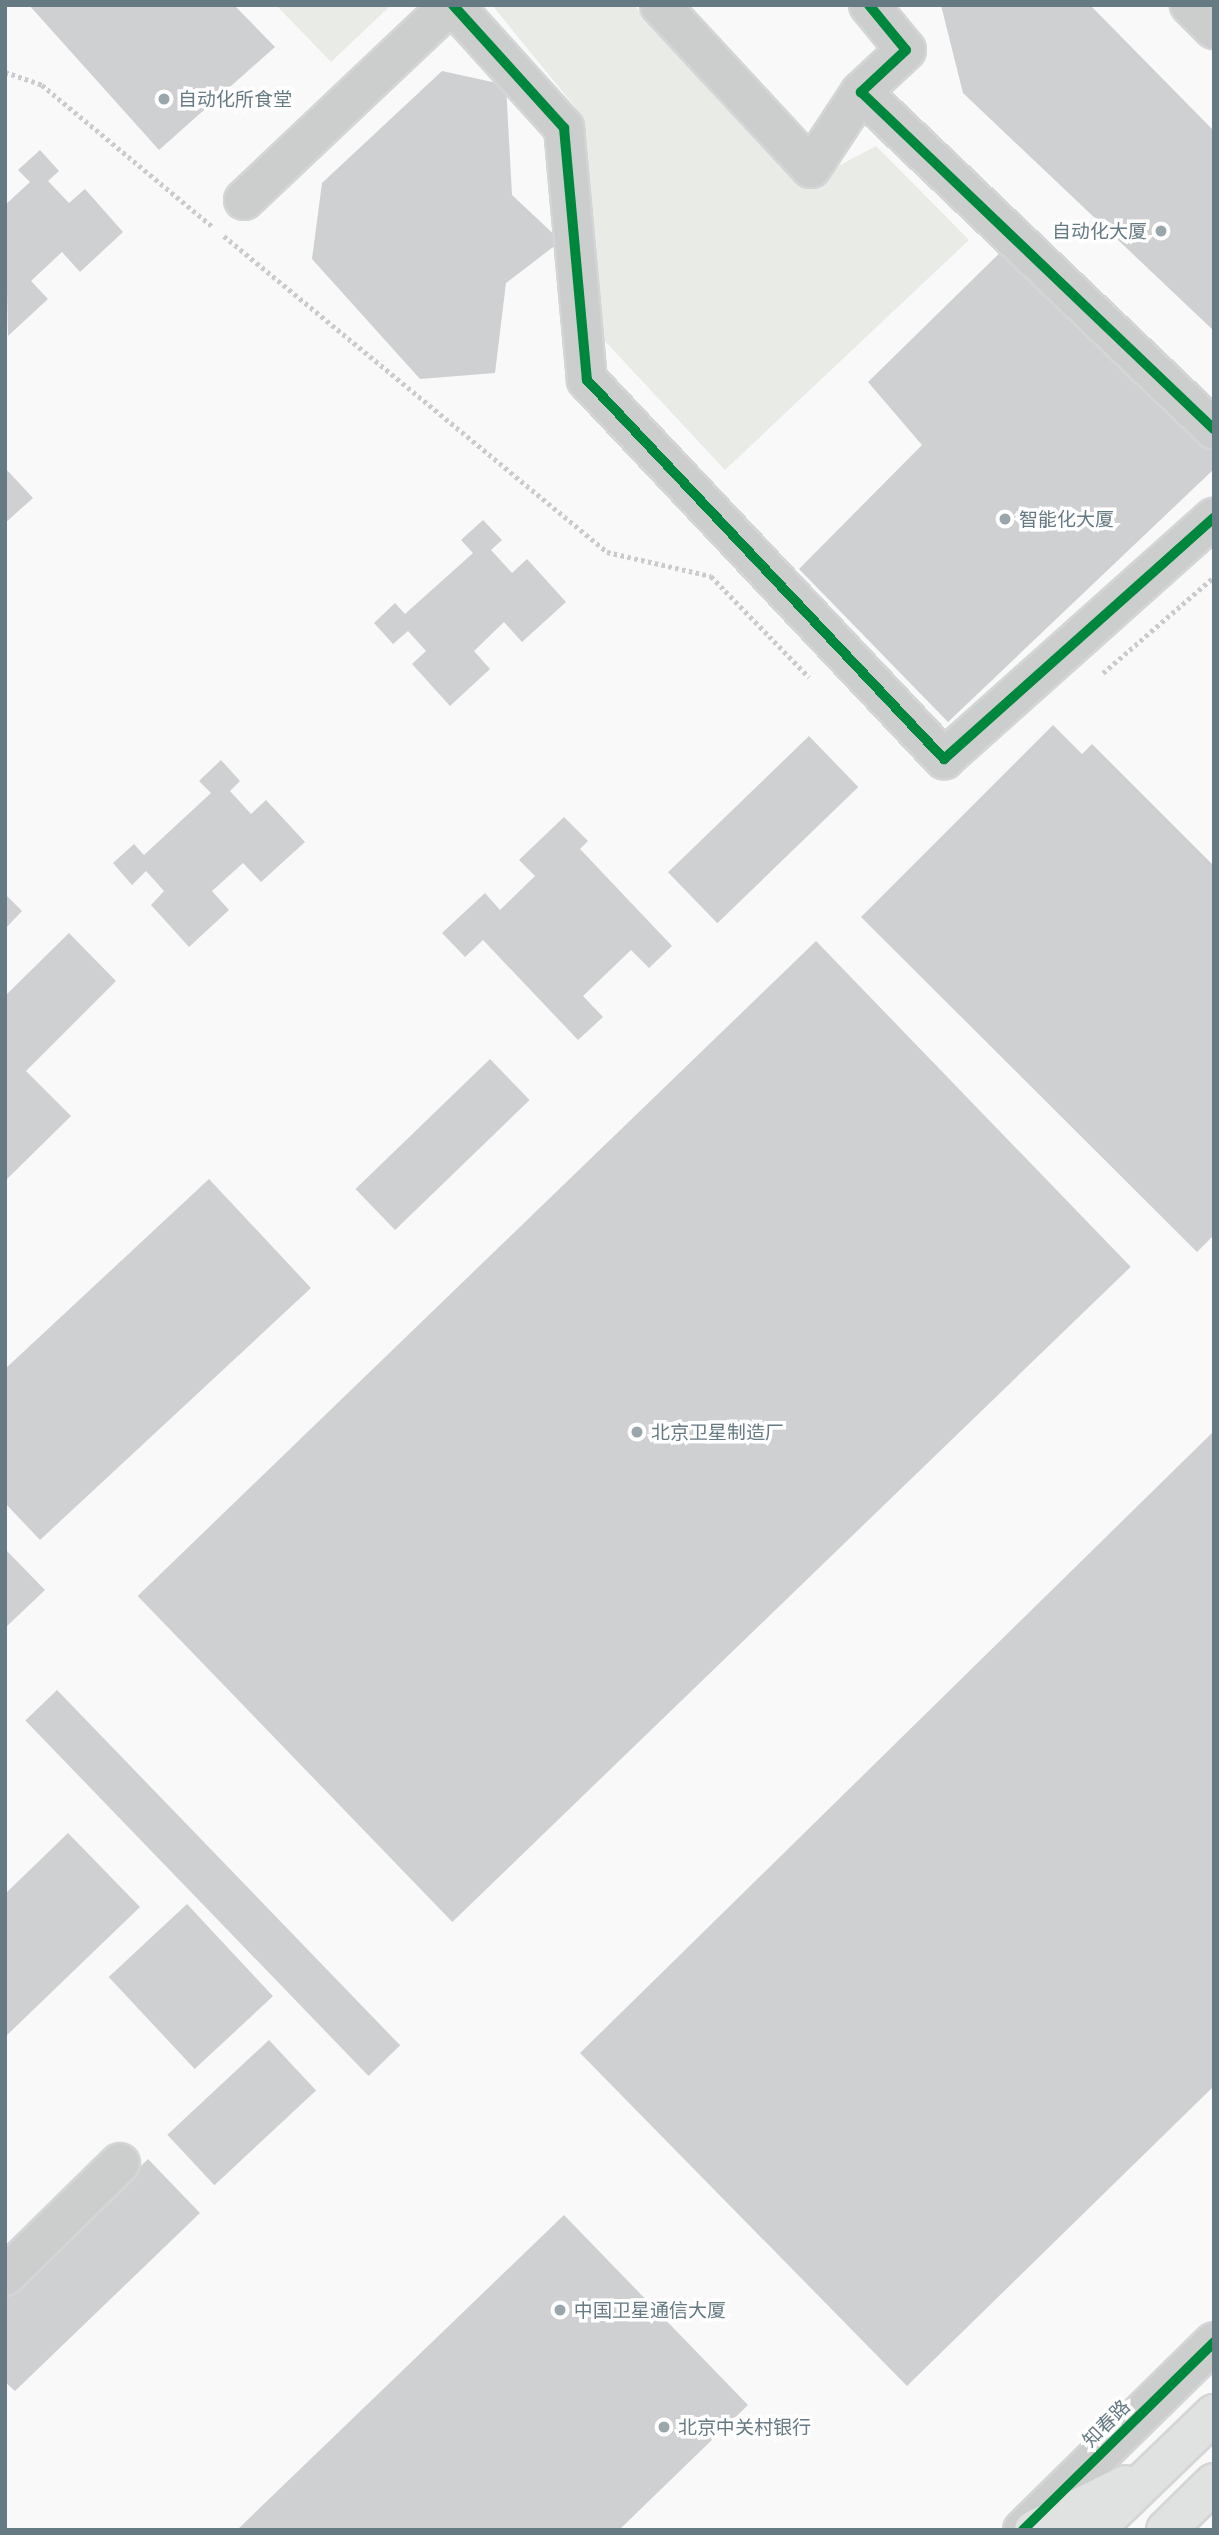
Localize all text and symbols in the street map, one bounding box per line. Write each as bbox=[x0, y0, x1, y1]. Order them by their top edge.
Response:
place label: 自动化所食堂 bbox=[178, 88, 292, 110]
marker: 自动化所食堂 bbox=[156, 91, 172, 107]
place label: 自动化大厦 bbox=[1052, 220, 1147, 242]
marker: 自动化大厦 bbox=[1153, 223, 1169, 239]
place label: 智能化大厦 bbox=[1019, 508, 1114, 530]
marker: 智能化大厦 bbox=[997, 511, 1013, 527]
place label: 北京卫星制造厂 bbox=[651, 1421, 784, 1443]
marker: 北京卫星制造厂 bbox=[629, 1424, 645, 1440]
place label: 中国卫星通信大厦 bbox=[574, 2299, 726, 2321]
marker: 中国卫星通信大厦 bbox=[552, 2302, 568, 2318]
street label: 知春路 bbox=[1078, 2395, 1134, 2451]
place label: 北京中关村银行 bbox=[678, 2416, 811, 2438]
marker: 北京中关村银行 bbox=[656, 2419, 672, 2435]

